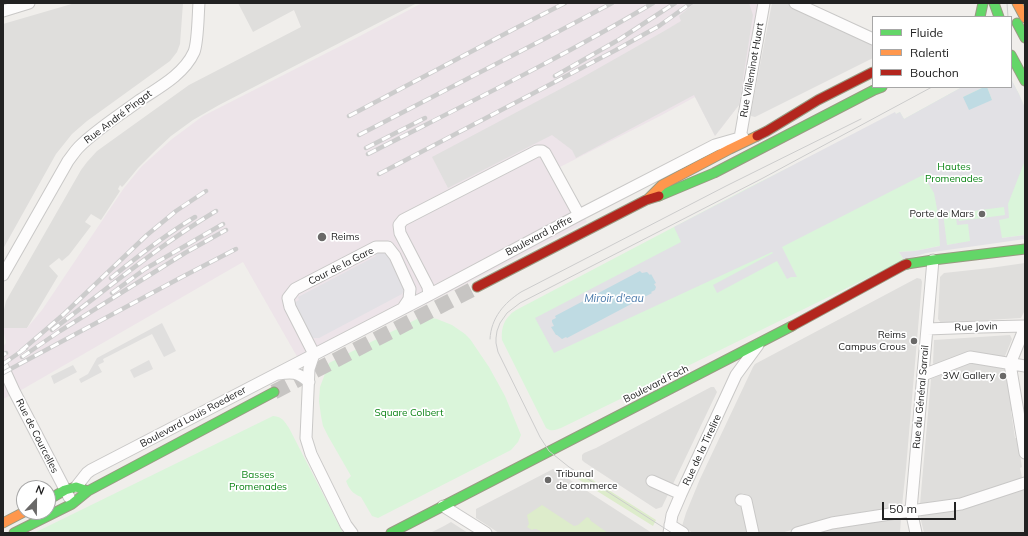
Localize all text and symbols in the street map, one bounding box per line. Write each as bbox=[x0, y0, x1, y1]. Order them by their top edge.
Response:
legend bbox=[872, 16, 1012, 88]
street label: Rue Villeminot Huart bbox=[738, 22, 766, 118]
text: Fluide bbox=[910, 25, 943, 40]
text: Ralenti bbox=[910, 45, 949, 60]
text: Bouchon bbox=[910, 65, 959, 80]
street label: Rue André Pingat bbox=[82, 88, 154, 146]
park label: Hautes Promenades bbox=[925, 161, 983, 184]
place label: Porte de Mars bbox=[909, 208, 974, 220]
marker: Porte de Mars bbox=[977, 209, 987, 219]
street label: Boulevard Joffre bbox=[504, 213, 574, 259]
marker: Reims bbox=[316, 231, 328, 243]
place label: Reims bbox=[331, 231, 359, 243]
street label: Cour de la Gare bbox=[306, 244, 376, 288]
water label: Miroir d'eau bbox=[584, 292, 644, 306]
street label: Rue Jovin bbox=[954, 320, 998, 334]
place label: Reims Campus Crous bbox=[838, 329, 906, 352]
marker: Reims Campus Crous bbox=[909, 336, 919, 346]
street label: Rue du Général Sarrail bbox=[910, 345, 932, 449]
street label: Boulevard Foch bbox=[621, 362, 691, 406]
place label: 3W Gallery bbox=[943, 370, 995, 382]
marker: 3W Gallery bbox=[998, 371, 1008, 381]
street label: Boulevard Louis Roederer bbox=[138, 384, 248, 450]
street label: Rue de Courcelles bbox=[13, 397, 61, 475]
park label: Square Colbert bbox=[374, 407, 444, 419]
street label: Rue de la Tirelire bbox=[680, 413, 724, 487]
place label: Tribunal de commerce bbox=[556, 468, 617, 492]
park label: Basses Promenades bbox=[229, 469, 287, 492]
marker: Tribunal de commerce bbox=[543, 475, 553, 485]
north arrow bbox=[16, 480, 56, 520]
text: N bbox=[34, 482, 47, 498]
scale bar bbox=[884, 494, 958, 520]
text: 50 m bbox=[889, 501, 917, 516]

